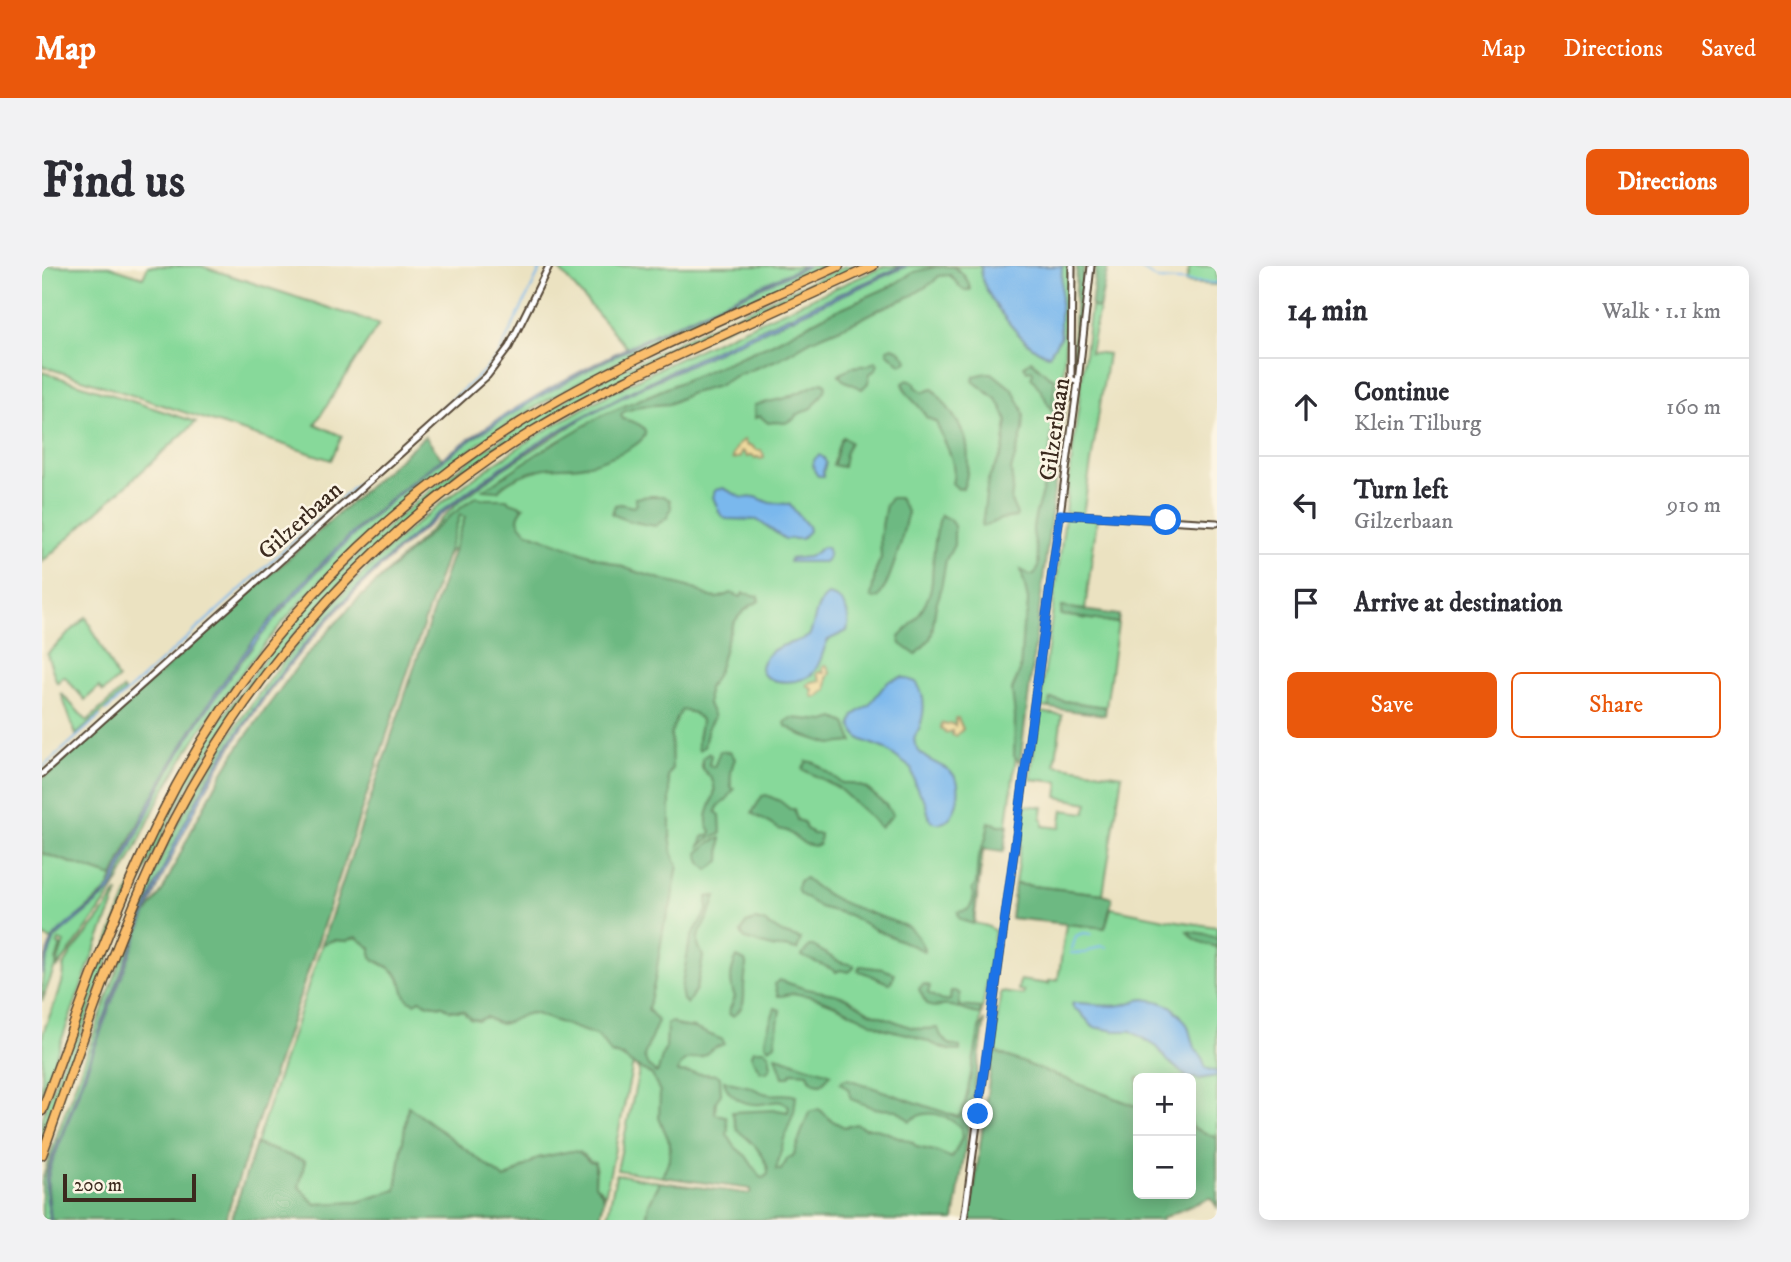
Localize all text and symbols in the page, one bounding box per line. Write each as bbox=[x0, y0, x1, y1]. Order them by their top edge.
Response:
text: Map bbox=[35, 29, 96, 70]
text: Map bbox=[1481, 34, 1526, 64]
text: Directions bbox=[1564, 34, 1663, 64]
text: Saved bbox=[1701, 34, 1756, 64]
button: Directions bbox=[1586, 149, 1749, 215]
text: Find us bbox=[42, 151, 185, 213]
text: 14 min bbox=[1287, 293, 1368, 330]
text: Walk · 1.1 km bbox=[1602, 297, 1721, 326]
street label: Gilzerbaan bbox=[1033, 375, 1077, 483]
text: Continue bbox=[1354, 376, 1449, 409]
icon: ahead bbox=[1287, 388, 1325, 426]
text: 160 m bbox=[1666, 393, 1721, 422]
text: Klein Tilburg bbox=[1354, 409, 1481, 438]
text: Turn left bbox=[1354, 474, 1448, 507]
street label: Gilzerbaan bbox=[252, 475, 350, 567]
icon: left bbox=[1287, 486, 1325, 524]
text: 910 m bbox=[1667, 491, 1721, 520]
route start bbox=[1150, 504, 1181, 535]
text: Gilzerbaan bbox=[1354, 507, 1453, 536]
icon: arrive bbox=[1287, 584, 1325, 622]
text: Arrive at destination bbox=[1354, 587, 1563, 620]
button: Save bbox=[1287, 672, 1497, 738]
button: Share bbox=[1511, 672, 1721, 738]
map controls bbox=[1133, 1073, 1196, 1199]
button: + bbox=[1133, 1073, 1196, 1136]
route end bbox=[962, 1098, 993, 1129]
button: − bbox=[1133, 1136, 1196, 1199]
scale bar bbox=[63, 1171, 196, 1203]
text: 200 m bbox=[74, 1174, 122, 1197]

